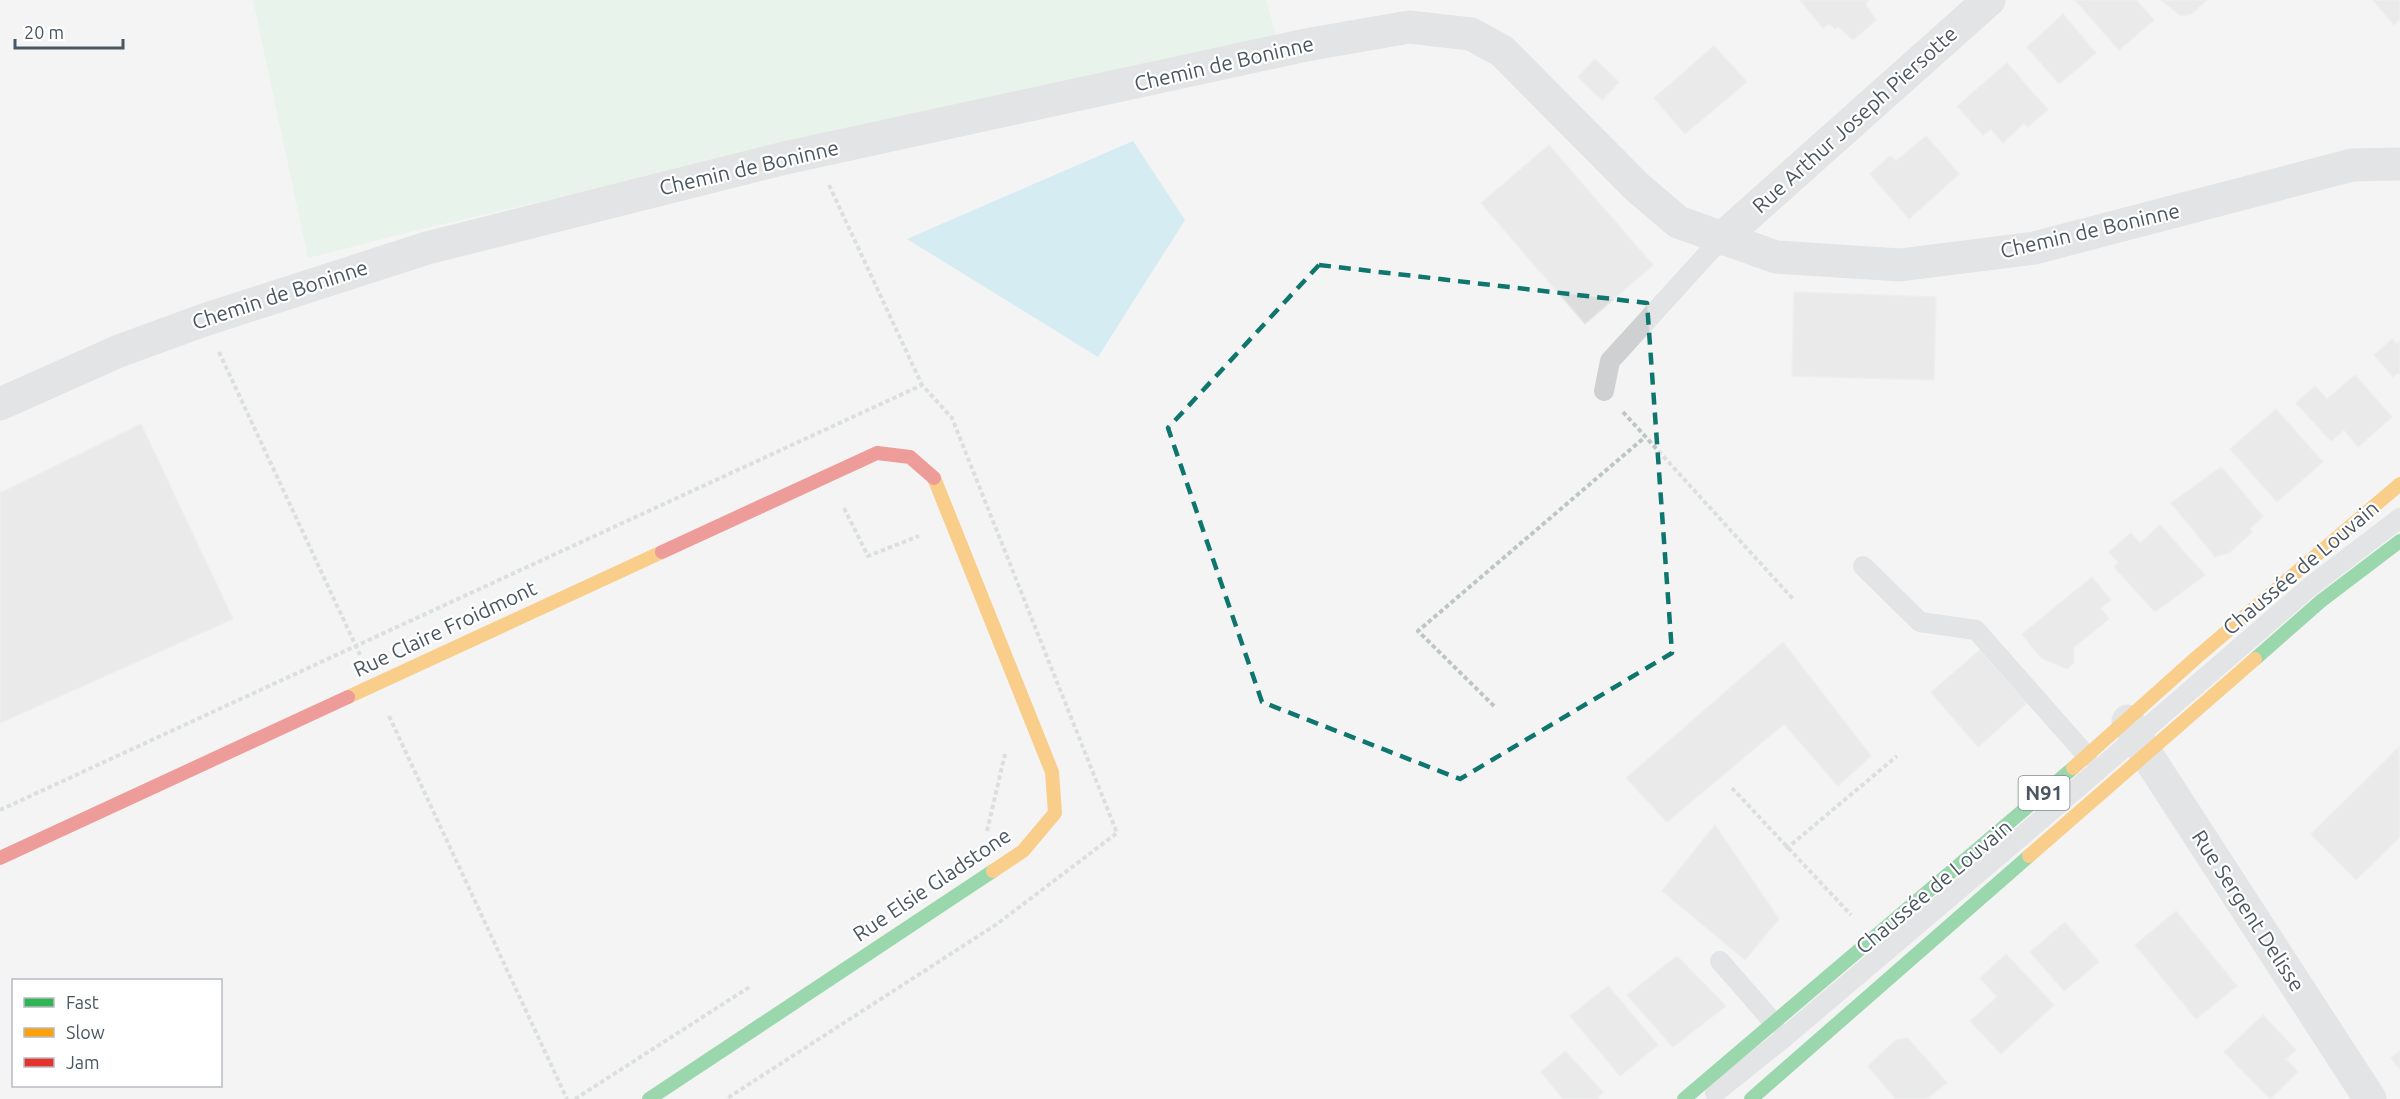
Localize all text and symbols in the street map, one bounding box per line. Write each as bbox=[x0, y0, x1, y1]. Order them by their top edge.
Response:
scale bar bbox=[15, 12, 123, 50]
street label: Rue Arthur Joseph Piersotte bbox=[1747, 21, 1962, 218]
text: 20 m bbox=[24, 22, 64, 42]
street label: Chemin de Boninne bbox=[1132, 31, 1316, 95]
street label: Chemin de Boninne bbox=[657, 135, 841, 199]
street label: Chemin de Boninne bbox=[1998, 198, 2182, 262]
street label: Chemin de Boninne bbox=[189, 254, 371, 334]
street label: Chaussée de Louvain bbox=[2218, 495, 2383, 639]
street label: Rue Claire Froidmont bbox=[349, 575, 540, 681]
road number: N91 bbox=[2018, 776, 2070, 810]
street label: Chaussée de Louvain bbox=[1851, 814, 2016, 958]
street label: Rue Elsie Gladstone bbox=[848, 822, 1015, 946]
street label: Rue Sergent Delisse bbox=[2188, 825, 2310, 996]
legend bbox=[12, 979, 222, 1087]
text: Fast bbox=[66, 992, 99, 1012]
text: Slow bbox=[66, 1022, 105, 1042]
text: Jam bbox=[66, 1052, 100, 1072]

